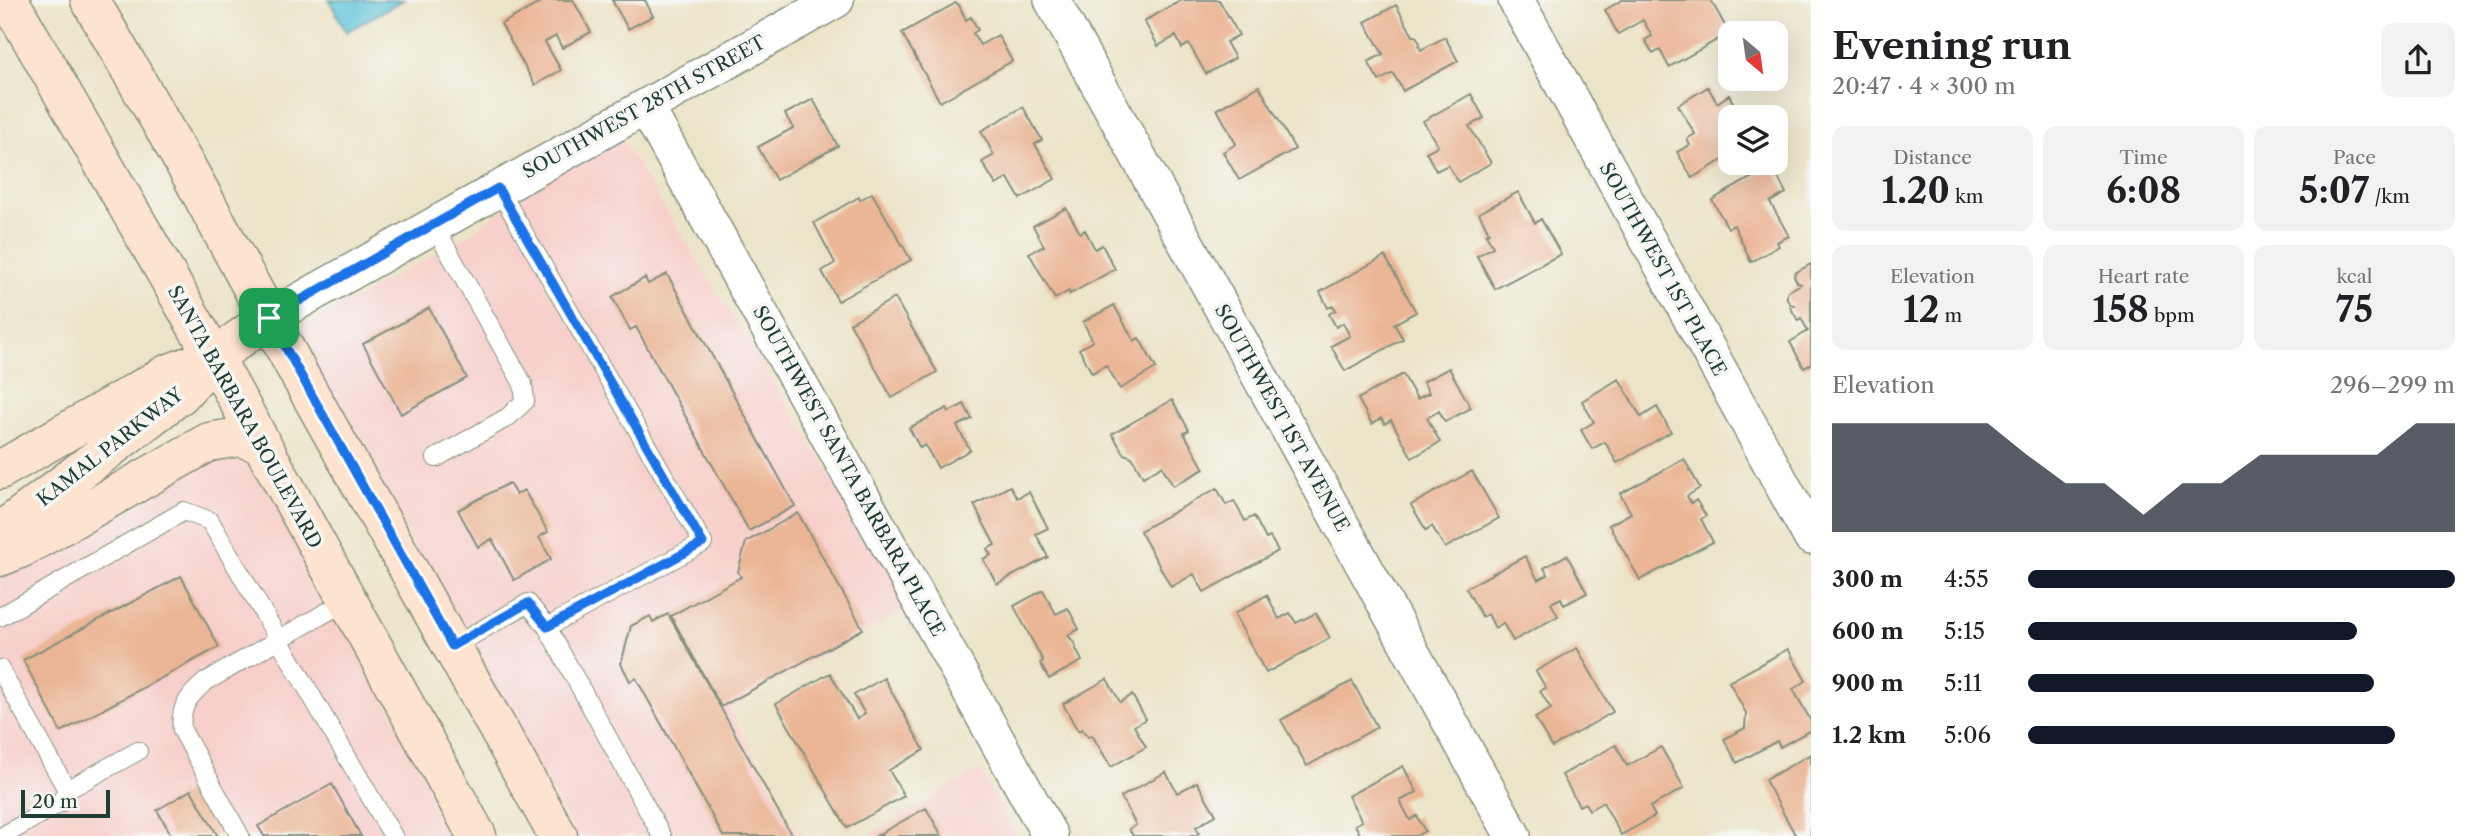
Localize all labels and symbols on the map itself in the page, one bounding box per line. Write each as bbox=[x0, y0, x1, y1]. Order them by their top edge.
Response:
north arrow bbox=[1718, 21, 1788, 91]
street label: SOUTHWEST 28TH STREET bbox=[519, 30, 770, 183]
street label: SOUTHWEST 1ST PLACE bbox=[1595, 158, 1731, 380]
street label: SANTA BARBARA BOULEVARD bbox=[163, 282, 327, 552]
pin bbox=[239, 288, 299, 348]
street label: SOUTHWEST 1ST AVENUE bbox=[1210, 300, 1354, 536]
street label: SOUTHWEST SANTA BARBARA PLACE bbox=[748, 302, 950, 640]
street label: KAMAL PARKWAY bbox=[32, 383, 188, 511]
scale bar bbox=[21, 787, 110, 819]

